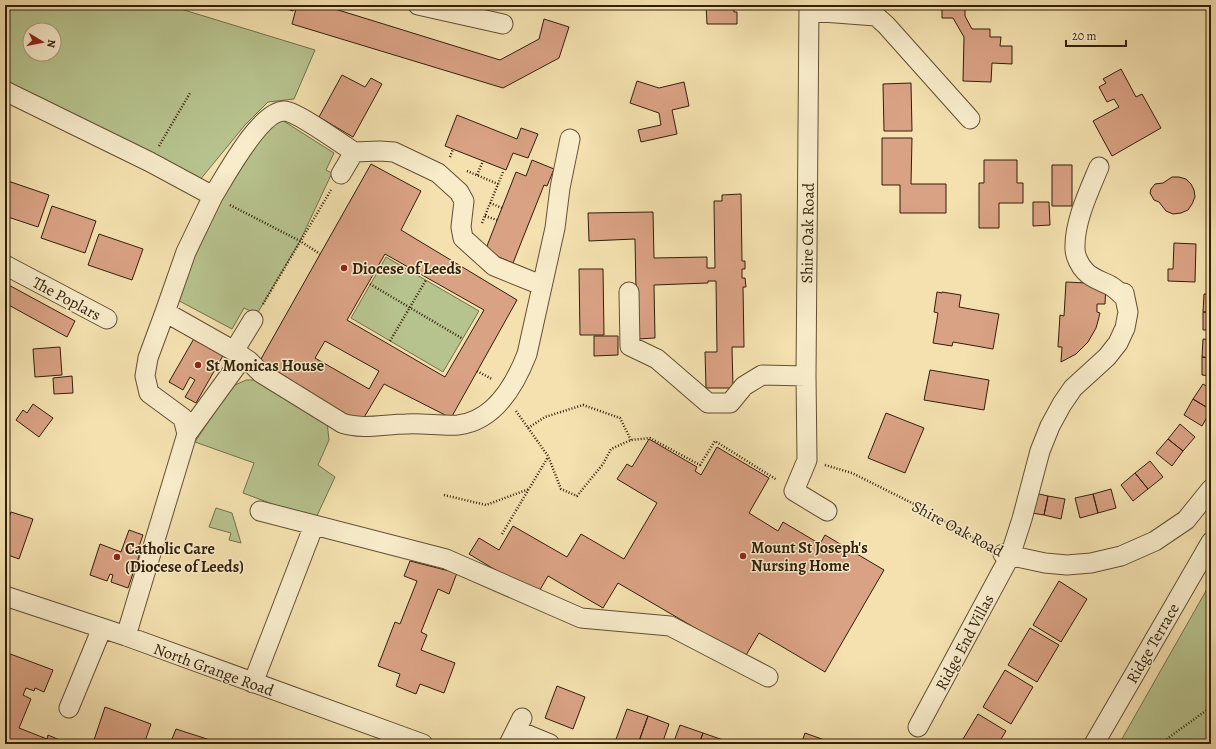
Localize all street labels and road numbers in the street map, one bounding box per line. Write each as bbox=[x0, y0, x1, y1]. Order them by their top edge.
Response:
street label: Shire Oak Road bbox=[796, 182, 820, 284]
street label: The Poplars bbox=[28, 272, 105, 326]
street label: Shire Oak Road bbox=[908, 496, 1007, 562]
street label: Ridge End Villas bbox=[930, 591, 999, 694]
street label: Ridge Terrace bbox=[1121, 599, 1185, 688]
street label: North Grange Road bbox=[150, 638, 277, 702]

